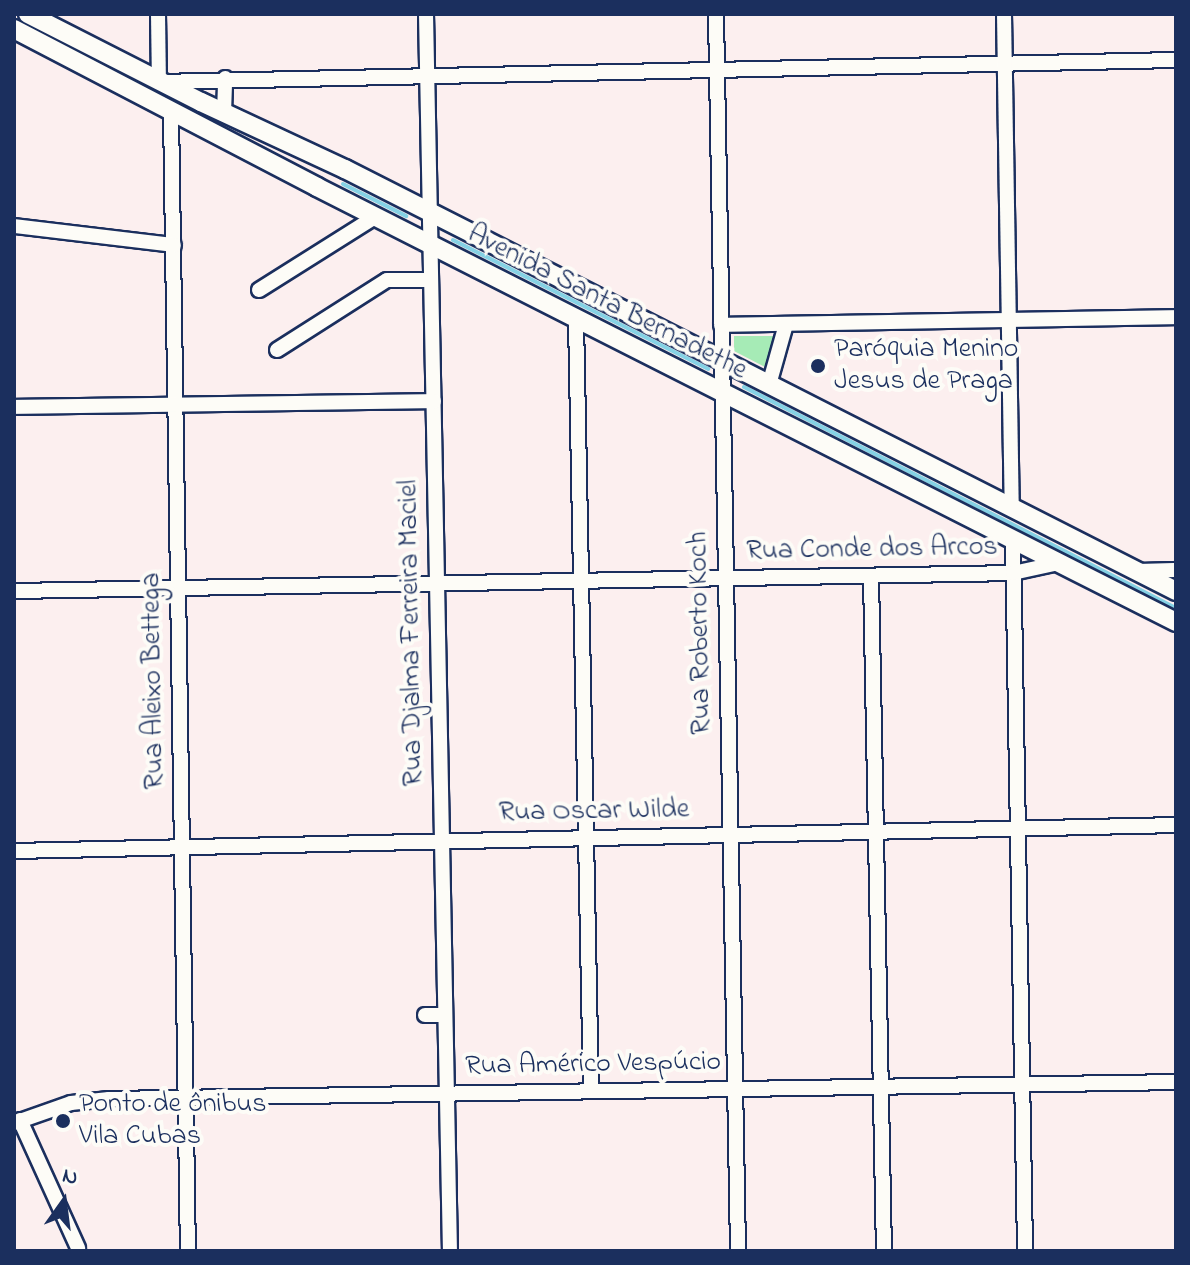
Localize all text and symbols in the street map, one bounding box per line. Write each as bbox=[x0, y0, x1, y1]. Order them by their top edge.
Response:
street label: Avenida Santa Bernadethe bbox=[462, 218, 752, 388]
place label: Paróquia Menino Jesus de Praga bbox=[834, 333, 1018, 399]
marker: Paróquia Menino Jesus de Praga bbox=[809, 357, 827, 375]
street label: Rua Djalma Ferreira Maciel bbox=[393, 479, 431, 787]
street label: Rua Roberto Koch bbox=[682, 531, 720, 735]
street label: Rua Conde dos Arcos bbox=[746, 531, 998, 569]
street label: Rua Aleixo Bettega bbox=[135, 572, 173, 790]
street label: Rua Oscar Wilde bbox=[498, 794, 690, 830]
street label: Rua Américo Vespúcio bbox=[465, 1046, 721, 1084]
place label: Ponto de ônibus Vila Cubas bbox=[79, 1088, 267, 1154]
marker: Ponto de ônibus Vila Cubas bbox=[54, 1112, 72, 1130]
text: N bbox=[59, 1160, 81, 1195]
north arrow bbox=[24, 1161, 104, 1241]

